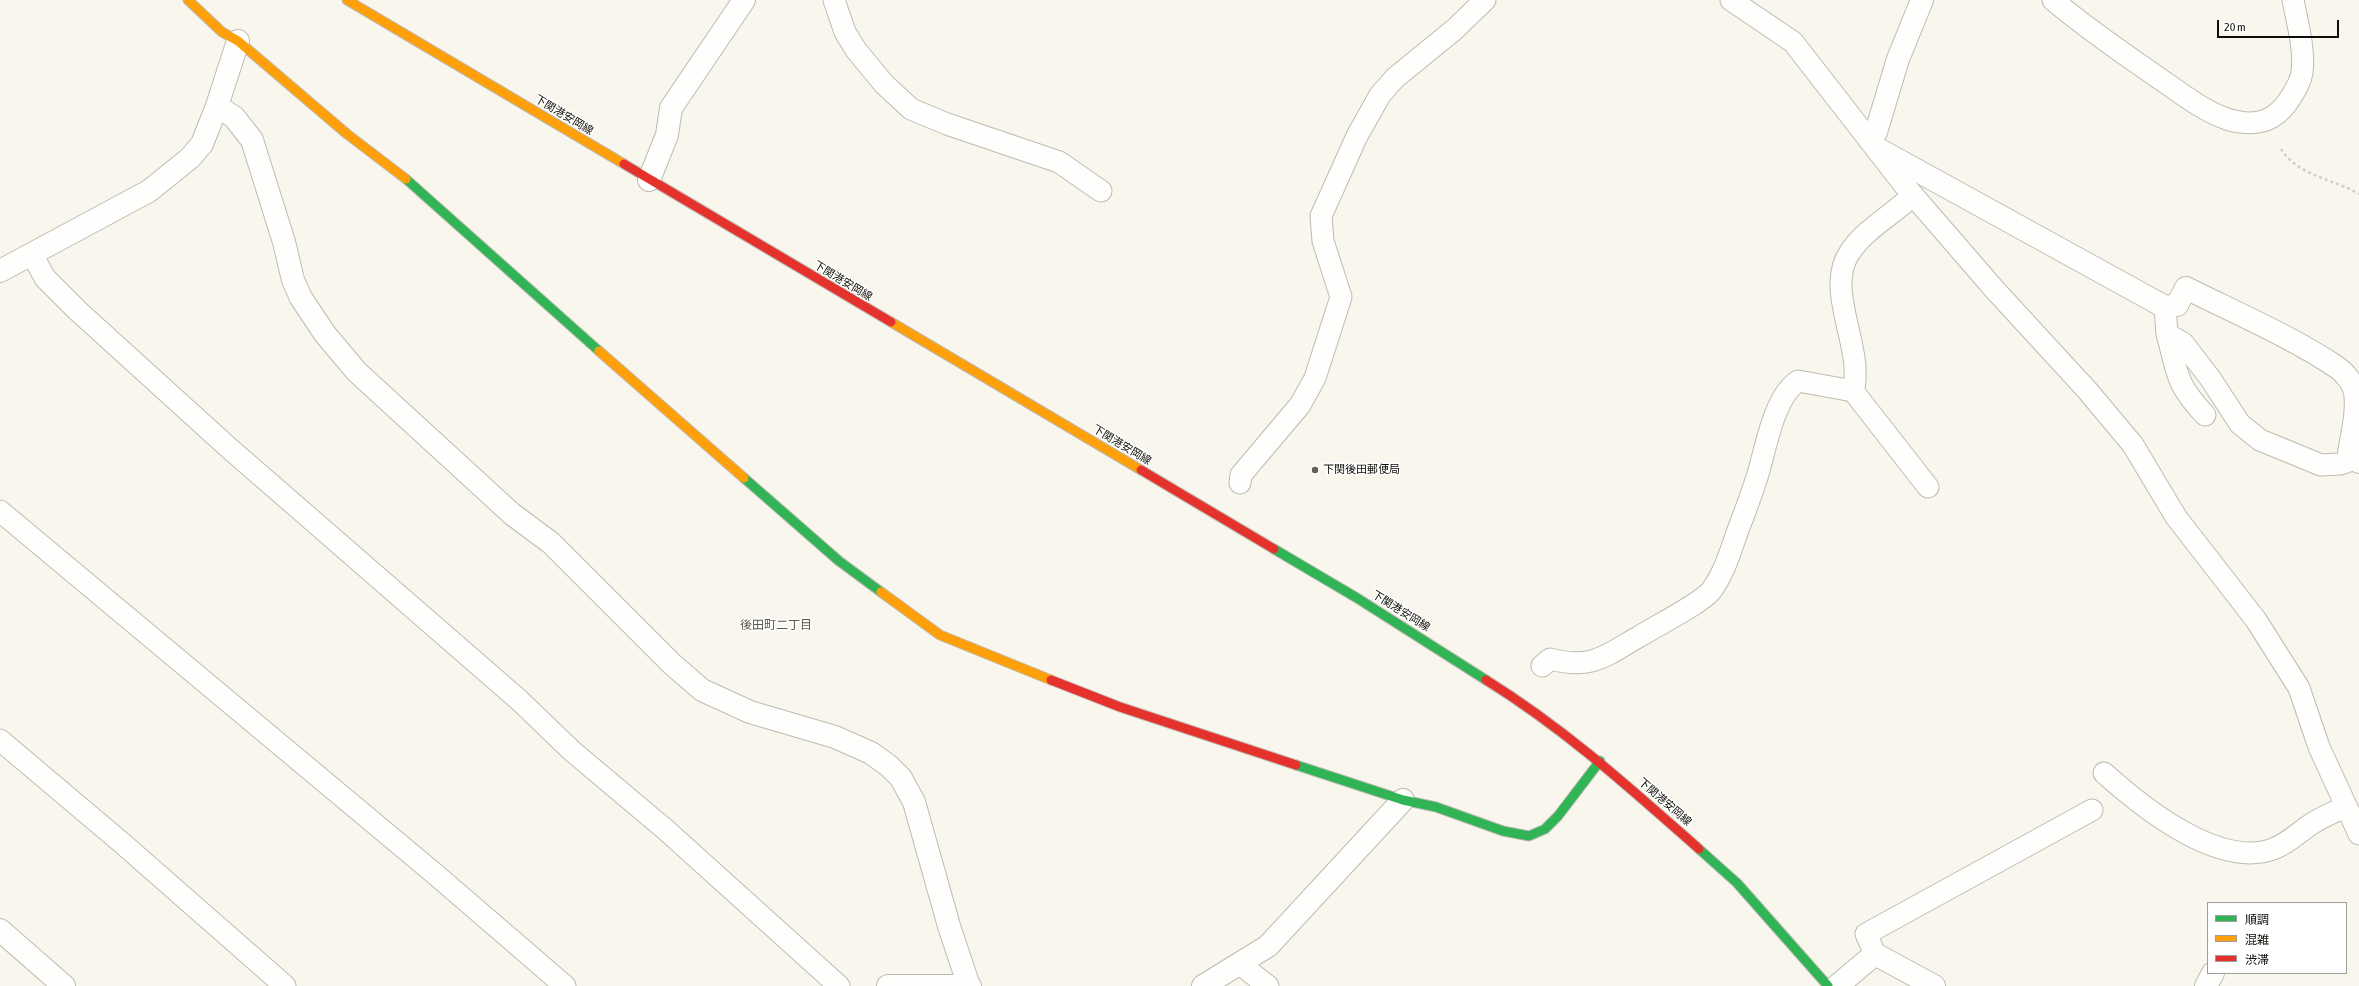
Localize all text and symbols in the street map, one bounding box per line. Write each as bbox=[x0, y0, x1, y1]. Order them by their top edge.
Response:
scale bar bbox=[2219, 12, 2341, 38]
text: 20 m bbox=[2224, 20, 2246, 34]
street label: 下関港安岡線 bbox=[532, 92, 596, 138]
street label: 下関港安岡線 bbox=[811, 258, 875, 304]
street label: 下関港安岡線 bbox=[1090, 422, 1154, 468]
place label: 下関後田郵便局 bbox=[1323, 463, 1400, 477]
marker: 下関後田郵便局 bbox=[1310, 465, 1320, 475]
street label: 下関港安岡線 bbox=[1370, 588, 1432, 634]
district label: 後田町二丁目 bbox=[740, 618, 812, 632]
street label: 下関港安岡線 bbox=[1636, 775, 1694, 829]
legend bbox=[2207, 902, 2347, 974]
text: 順調 bbox=[2245, 913, 2269, 927]
text: 混雑 bbox=[2245, 933, 2269, 947]
text: 渋滞 bbox=[2245, 953, 2269, 967]

